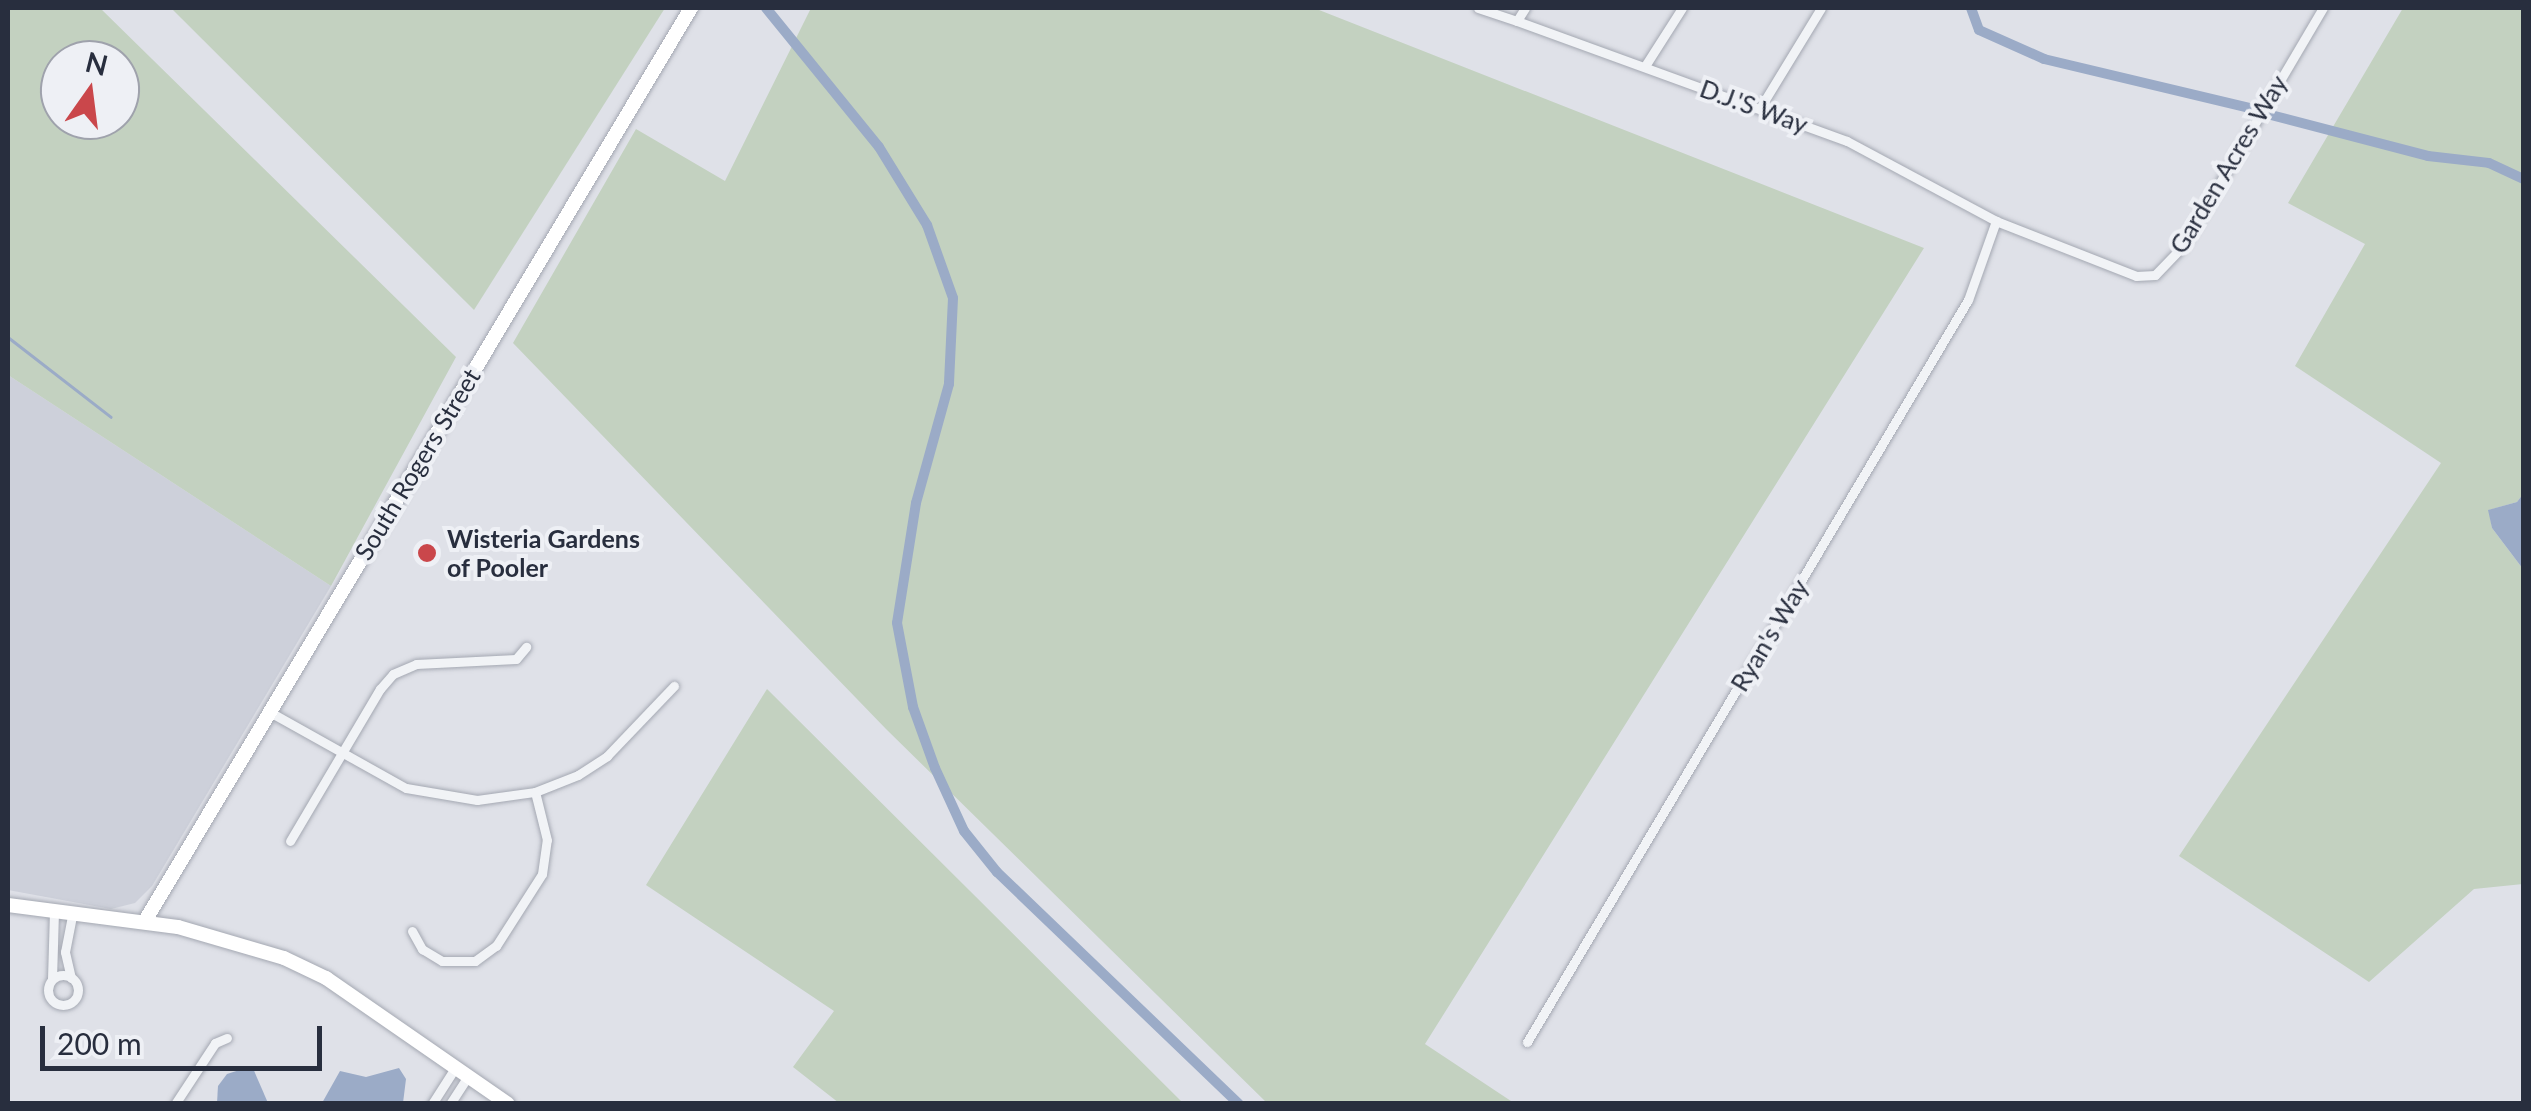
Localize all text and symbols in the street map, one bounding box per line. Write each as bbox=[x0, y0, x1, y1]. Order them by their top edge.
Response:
north arrow bbox=[40, 40, 140, 140]
text: N bbox=[82, 44, 111, 82]
street label: Garden Acres Way bbox=[2163, 69, 2293, 259]
street label: D.J.'S Way bbox=[1696, 73, 1812, 139]
street label: South Rogers Street bbox=[348, 363, 486, 565]
place label: Wisteria Gardens of Pooler bbox=[447, 524, 640, 583]
marker: Wisteria Gardens of Pooler bbox=[416, 542, 438, 564]
street label: Ryan's Way bbox=[1724, 573, 1814, 697]
scale bar bbox=[45, 1006, 328, 1068]
text: 200 m bbox=[57, 1025, 142, 1061]

